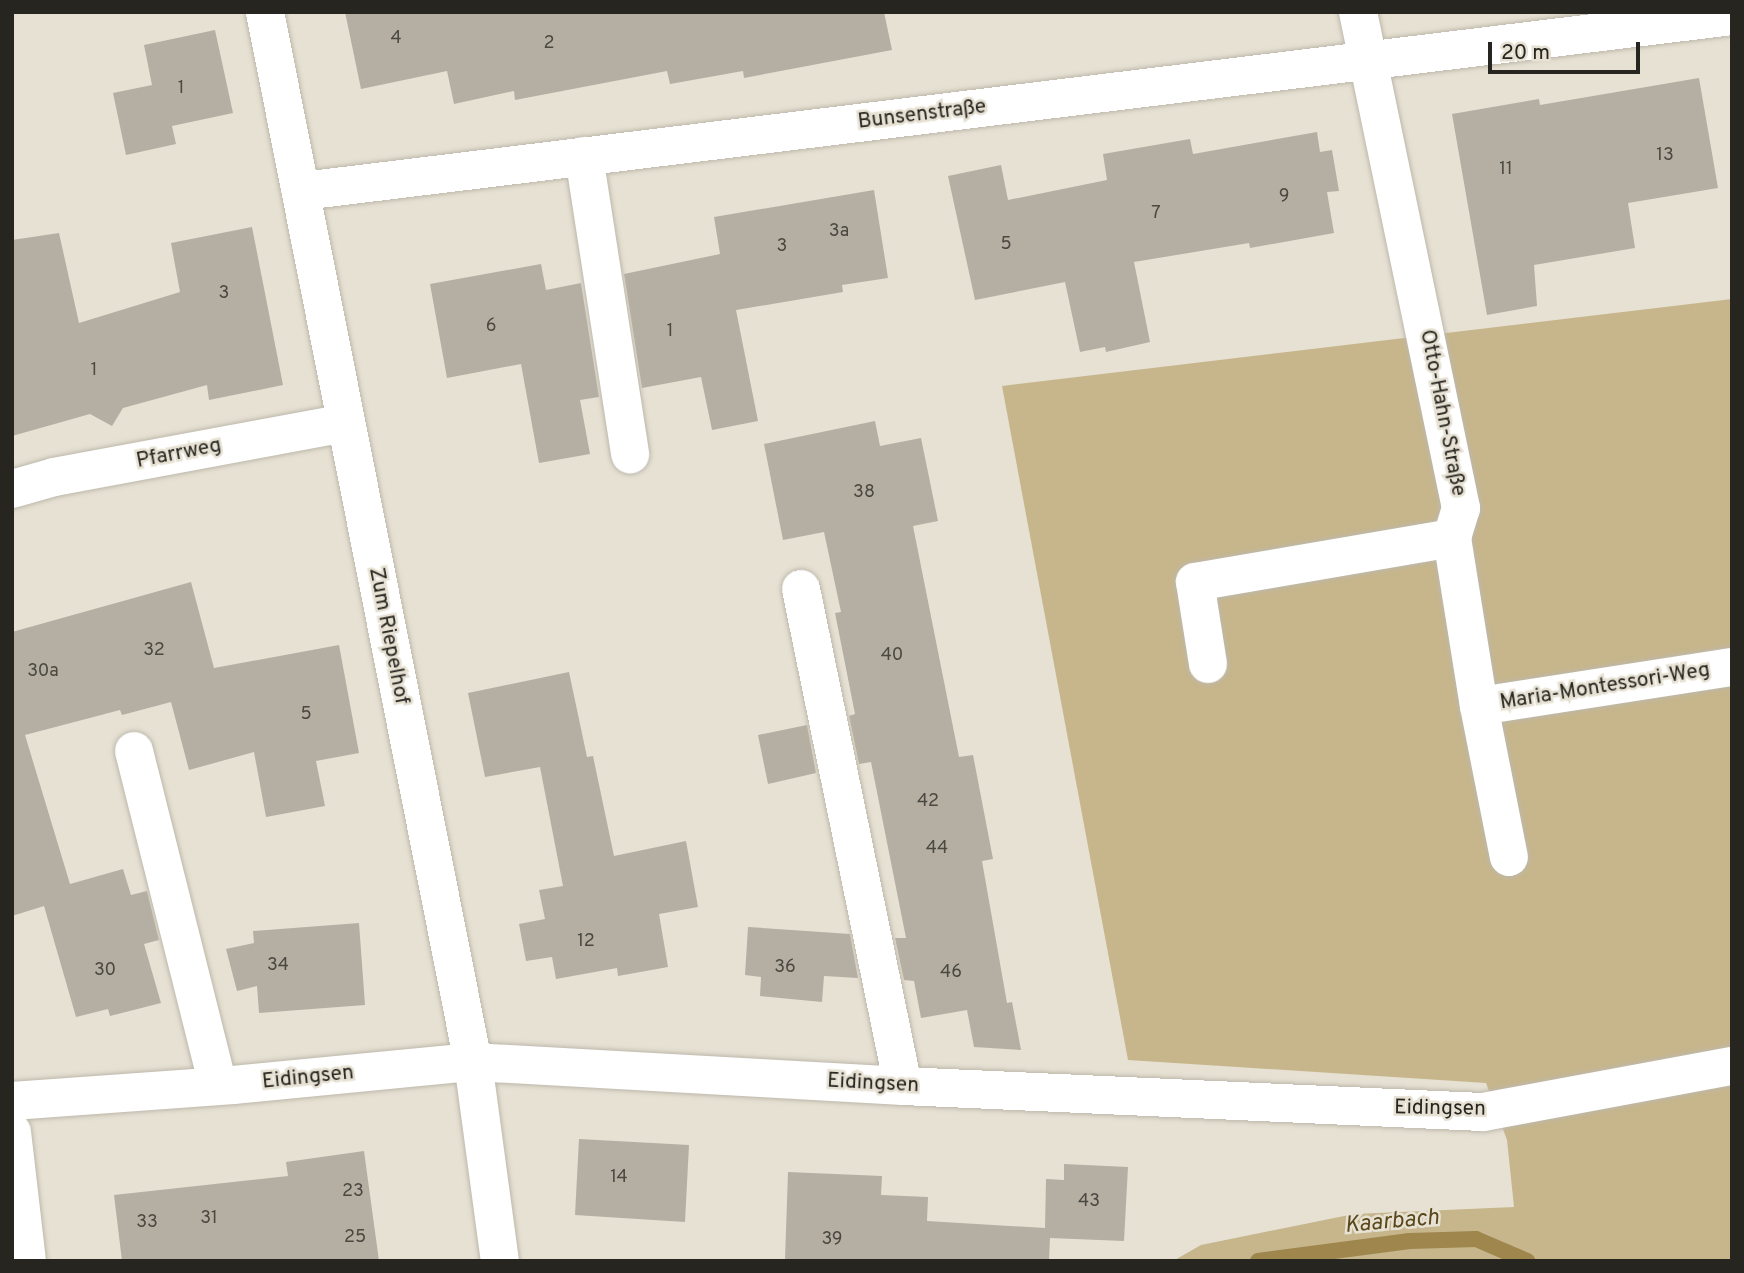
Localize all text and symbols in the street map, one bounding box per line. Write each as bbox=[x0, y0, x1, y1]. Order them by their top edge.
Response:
house number: 4 bbox=[390, 28, 402, 50]
scale bar bbox=[1492, 28, 1644, 72]
house number: 2 bbox=[543, 33, 555, 55]
text: 20 m bbox=[1501, 40, 1550, 67]
house number: 1 bbox=[178, 78, 184, 100]
street label: Bunsenstraße bbox=[856, 95, 988, 135]
house number: 13 bbox=[1656, 145, 1674, 167]
house number: 11 bbox=[1499, 159, 1513, 181]
house number: 9 bbox=[1279, 186, 1289, 208]
house number: 7 bbox=[1151, 203, 1161, 225]
house number: 3a bbox=[829, 221, 849, 243]
house number: 5 bbox=[1000, 234, 1012, 256]
house number: 3 bbox=[777, 236, 787, 258]
house number: 3 bbox=[219, 283, 229, 305]
house number: 6 bbox=[486, 316, 496, 338]
house number: 1 bbox=[667, 321, 673, 343]
street label: Otto-Hahn-Straße bbox=[1414, 328, 1470, 498]
house number: 1 bbox=[91, 360, 97, 382]
street label: Pfarrweg bbox=[134, 433, 224, 475]
house number: 38 bbox=[853, 482, 875, 504]
street label: Zum Riepelhof bbox=[362, 566, 414, 706]
house number: 32 bbox=[143, 640, 165, 662]
house number: 40 bbox=[881, 645, 903, 667]
street label: Maria-Montessori-Weg bbox=[1498, 658, 1712, 716]
house number: 30a bbox=[27, 661, 59, 683]
house number: 5 bbox=[300, 704, 312, 726]
house number: 42 bbox=[917, 791, 939, 813]
house number: 44 bbox=[926, 838, 948, 860]
house number: 12 bbox=[577, 931, 595, 953]
house number: 34 bbox=[267, 955, 289, 977]
house number: 36 bbox=[774, 957, 796, 979]
house number: 30 bbox=[94, 960, 116, 982]
house number: 46 bbox=[940, 962, 962, 984]
street label: Eidingsen bbox=[261, 1061, 355, 1095]
street label: Eidingsen bbox=[826, 1069, 920, 1099]
street label: Eidingsen bbox=[1394, 1096, 1486, 1122]
house number: 14 bbox=[610, 1167, 628, 1189]
house number: 23 bbox=[342, 1181, 364, 1203]
house number: 43 bbox=[1078, 1191, 1100, 1213]
water label: Kaarbach bbox=[1344, 1205, 1440, 1241]
house number: 31 bbox=[200, 1208, 218, 1230]
house number: 33 bbox=[136, 1212, 158, 1234]
house number: 25 bbox=[344, 1227, 366, 1249]
house number: 39 bbox=[821, 1229, 843, 1251]

